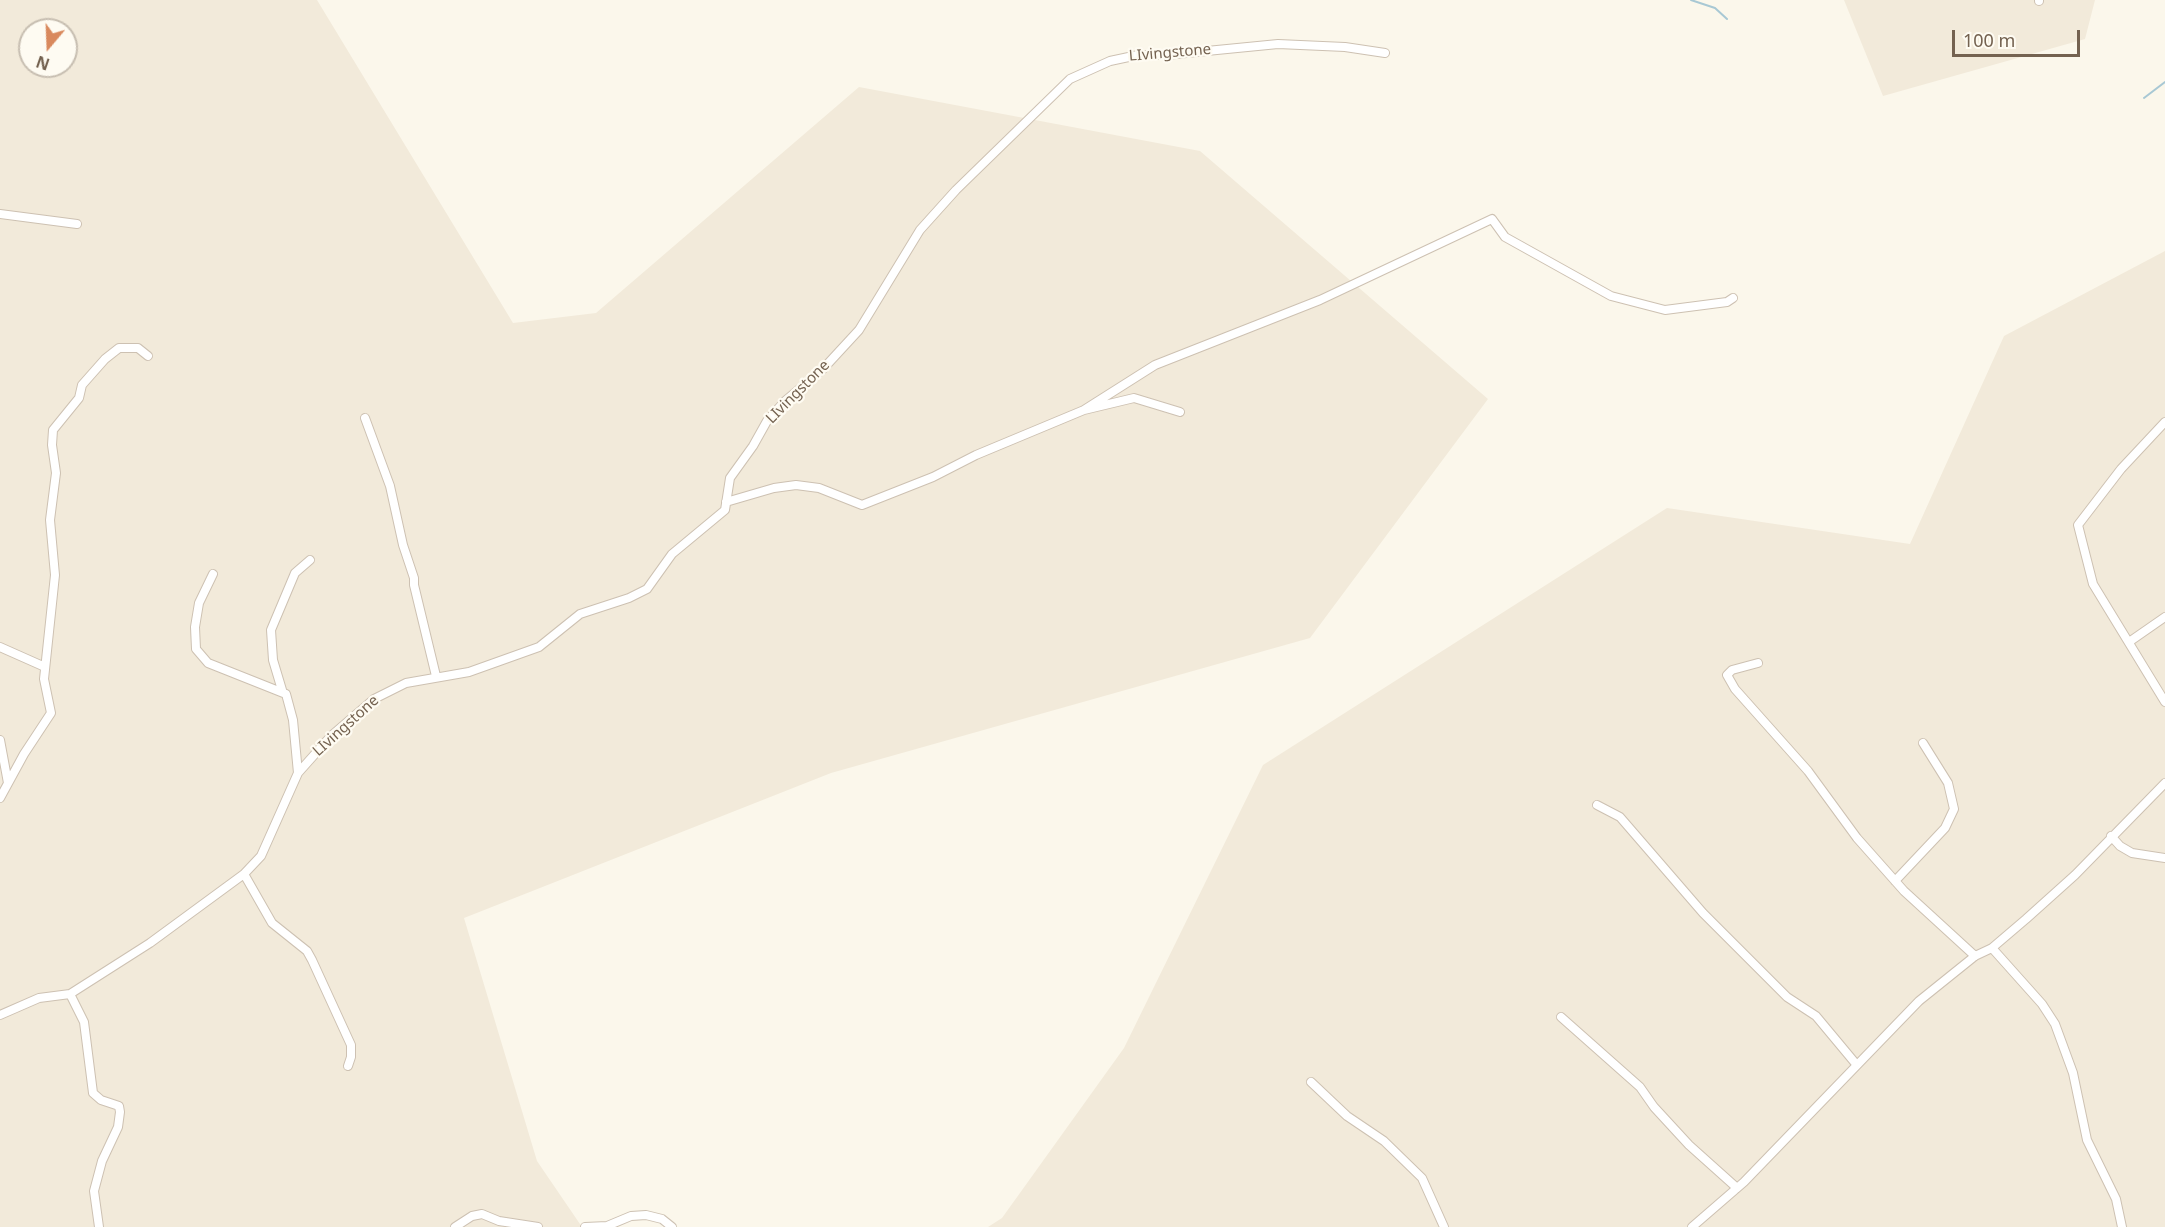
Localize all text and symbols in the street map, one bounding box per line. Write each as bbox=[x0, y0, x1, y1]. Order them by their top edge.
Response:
north arrow bbox=[18, 18, 78, 78]
scale bar bbox=[1955, 18, 2082, 56]
text: 100 m bbox=[1963, 28, 2015, 52]
street label: LIvingstone bbox=[1128, 40, 1212, 66]
text: N bbox=[33, 51, 53, 76]
street label: LIvingstone bbox=[763, 357, 833, 427]
street label: LIvingstone bbox=[309, 692, 383, 760]

